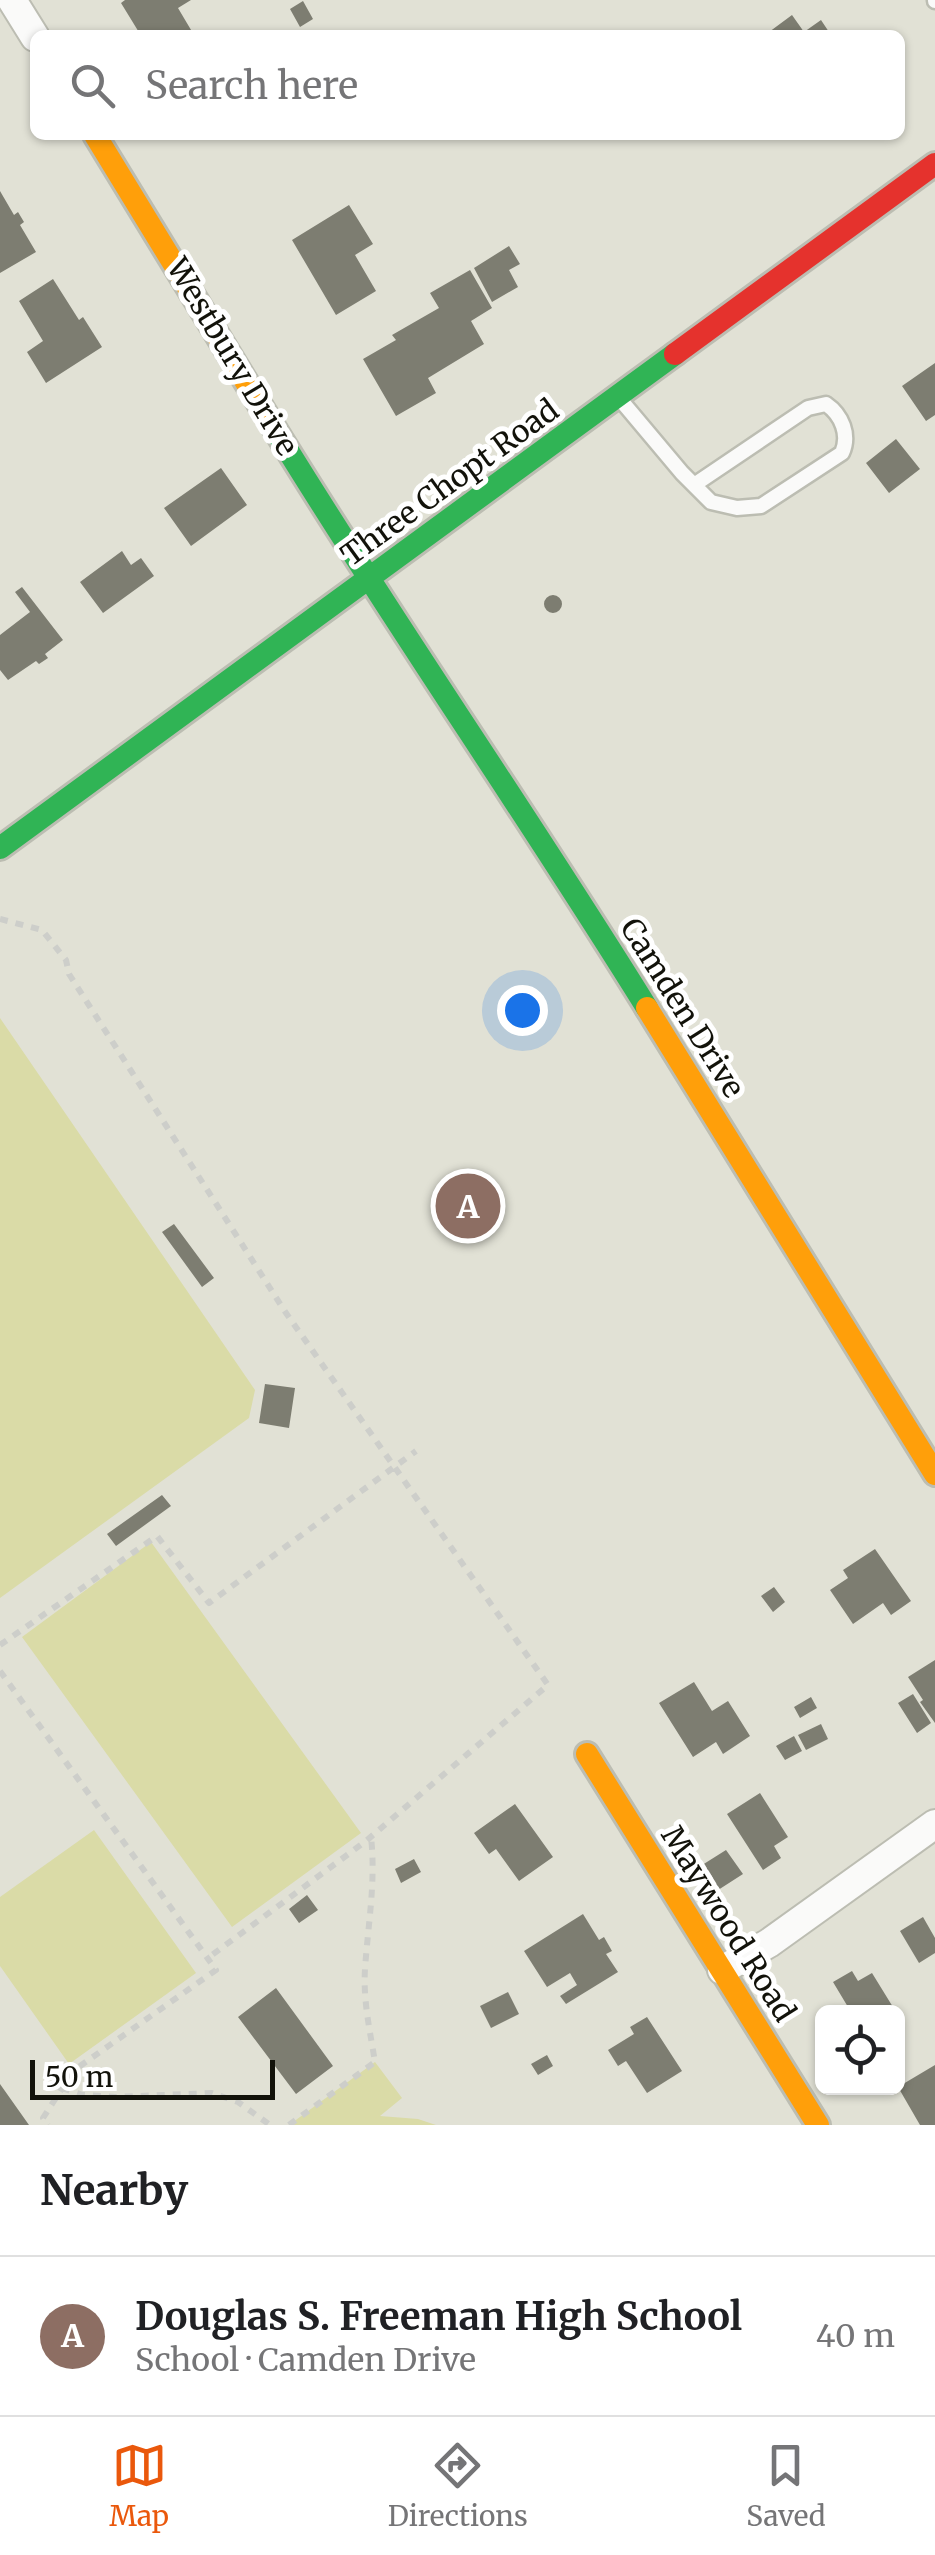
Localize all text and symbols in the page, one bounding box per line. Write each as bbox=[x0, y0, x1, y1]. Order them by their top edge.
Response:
search box bbox=[30, 30, 905, 140]
icon: search bbox=[65, 58, 120, 113]
text: Search here bbox=[145, 62, 358, 109]
street label: Westbury Drive bbox=[158, 250, 307, 462]
street label: Three Chopt Road bbox=[333, 391, 566, 574]
street label: Camden Drive bbox=[613, 911, 753, 1104]
your location bbox=[497, 985, 548, 1036]
pin: A bbox=[436, 1168, 500, 1244]
street label: Maywood Road bbox=[653, 1819, 804, 2028]
map controls bbox=[815, 2005, 905, 2095]
button: locate bbox=[815, 2005, 905, 2095]
scale bar bbox=[30, 2055, 275, 2100]
text: 50 m bbox=[45, 2059, 113, 2095]
text: Nearby bbox=[40, 2164, 188, 2216]
text: Douglas S. Freeman High School bbox=[135, 2293, 742, 2340]
text: A bbox=[61, 2316, 84, 2356]
text: 40 m bbox=[816, 2316, 895, 2356]
text: School · Camden Drive bbox=[135, 2340, 476, 2380]
tab: Map bbox=[109, 2438, 169, 2534]
tab: Directions bbox=[388, 2438, 528, 2534]
tab: Saved bbox=[746, 2438, 826, 2534]

